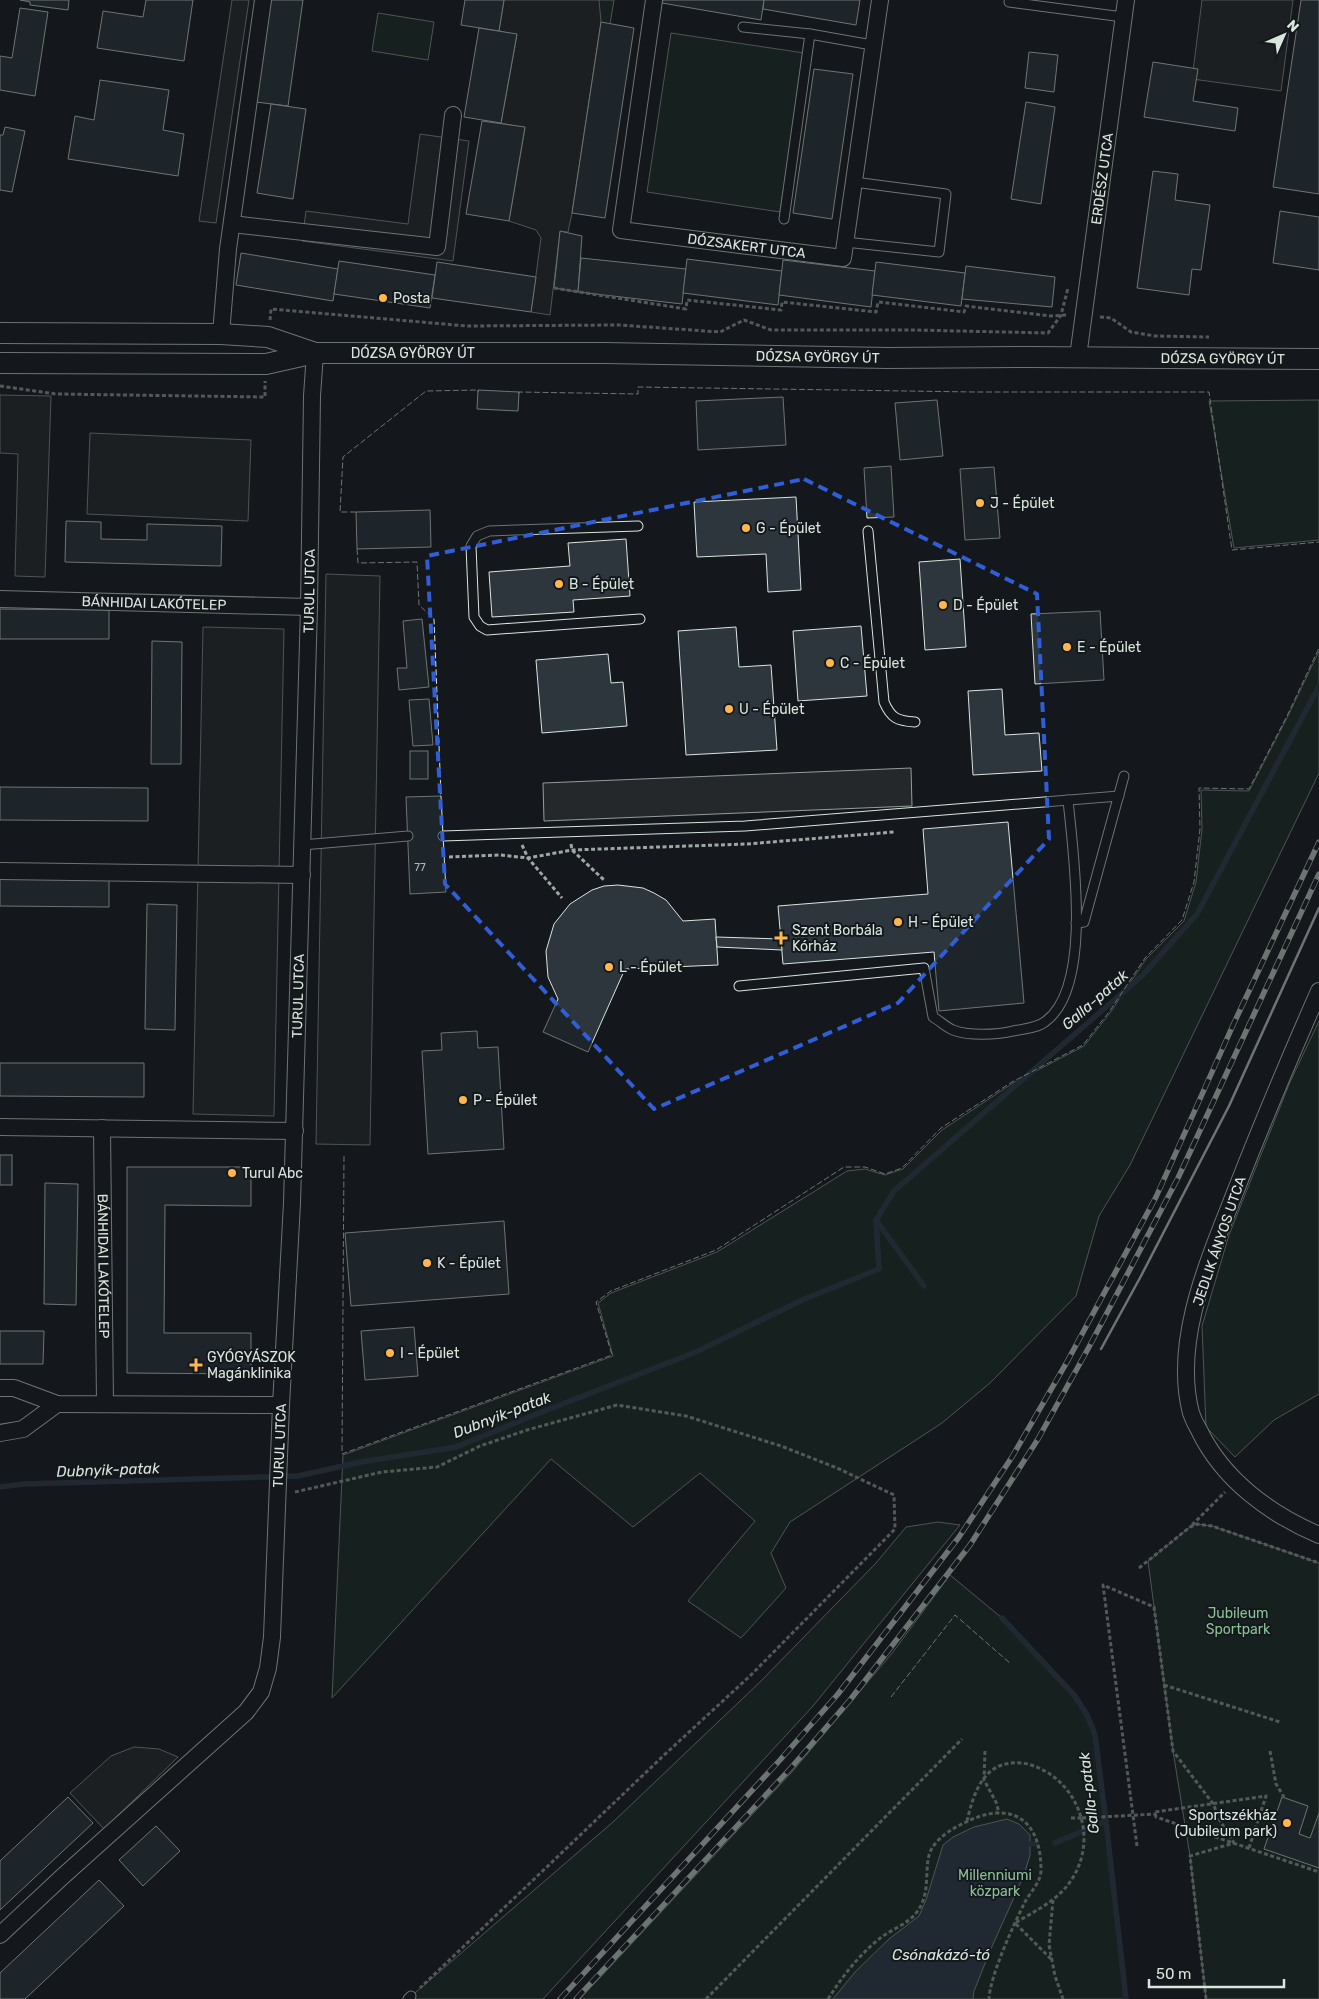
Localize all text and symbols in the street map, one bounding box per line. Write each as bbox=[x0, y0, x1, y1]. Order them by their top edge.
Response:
north arrow bbox=[1259, 10, 1309, 60]
text: N bbox=[1283, 17, 1302, 36]
street label: ERDÉSZ UTCA bbox=[1088, 131, 1117, 226]
street label: DÓZSAKERT UTCA bbox=[687, 230, 807, 262]
place label: Posta bbox=[393, 290, 430, 307]
marker: Posta bbox=[377, 292, 389, 304]
street label: DÓZSA GYÖRGY ÚT bbox=[351, 344, 475, 362]
street label: DÓZSA GYÖRGY ÚT bbox=[756, 347, 880, 367]
street label: DÓZSA GYÖRGY ÚT bbox=[1161, 349, 1285, 368]
place label: J - Épület bbox=[990, 494, 1055, 512]
marker: J - Épület bbox=[974, 497, 986, 509]
place label: G - Épület bbox=[756, 519, 822, 537]
marker: G - Épület bbox=[740, 522, 752, 534]
street label: TURUL UTCA bbox=[300, 548, 319, 633]
place label: B - Épület bbox=[569, 575, 634, 593]
marker: B - Épület bbox=[553, 578, 565, 590]
street label: BÁNHIDAI LAKÓTELEP bbox=[81, 592, 227, 614]
place label: D - Épület bbox=[953, 596, 1019, 614]
marker: D - Épület bbox=[937, 599, 949, 611]
place label: E - Épület bbox=[1077, 638, 1142, 656]
marker: E - Épület bbox=[1061, 641, 1073, 653]
place label: C - Épület bbox=[840, 654, 905, 672]
marker: C - Épület bbox=[824, 657, 836, 669]
place label: U - Épület bbox=[739, 700, 805, 718]
marker: U - Épület bbox=[723, 703, 735, 715]
house number: 77 bbox=[414, 861, 426, 874]
place label: H - Épület bbox=[908, 913, 974, 931]
marker: H - Épület bbox=[892, 916, 904, 928]
place label: Szent Borbála Kórház bbox=[792, 922, 883, 955]
marker: Szent Borbála Kórház bbox=[774, 931, 788, 945]
street label: TURUL UTCA bbox=[289, 953, 308, 1038]
place label: L - Épület bbox=[619, 958, 683, 976]
marker: L - Épület bbox=[603, 961, 615, 973]
water label: Galla-patak bbox=[1058, 966, 1132, 1034]
place label: P - Épület bbox=[473, 1091, 538, 1109]
marker: P - Épület bbox=[457, 1094, 469, 1106]
place label: Turul Abc bbox=[242, 1165, 303, 1182]
marker: Turul Abc bbox=[226, 1167, 238, 1179]
street label: JEDLIK ÁNYOS UTCA bbox=[1188, 1173, 1250, 1308]
street label: BÁNHIDAI LAKÓTELEP bbox=[94, 1194, 113, 1338]
place label: K - Épület bbox=[437, 1254, 501, 1272]
marker: K - Épület bbox=[421, 1257, 433, 1269]
place label: I - Épület bbox=[400, 1344, 460, 1362]
marker: I - Épület bbox=[384, 1347, 396, 1359]
place label: GYÓGYÁSZOK Magánklinika bbox=[207, 1348, 296, 1382]
marker: GYÓGYÁSZOK Magánklinika bbox=[189, 1358, 203, 1372]
water label: Dubnyik-patak bbox=[450, 1388, 554, 1442]
street label: TURUL UTCA bbox=[270, 1402, 290, 1488]
water label: Dubnyik-patak bbox=[56, 1459, 160, 1481]
park label: Jubileum Sportpark bbox=[1206, 1605, 1271, 1638]
water label: Galla-patak bbox=[1075, 1751, 1103, 1835]
place label: Sportszékház (Jubileum park) bbox=[1175, 1807, 1277, 1840]
marker: Sportszékház (Jubileum park) bbox=[1281, 1817, 1293, 1829]
park label: Millenniumi közpark bbox=[958, 1867, 1032, 1900]
water label: Csónakázó-tó bbox=[892, 1946, 990, 1964]
scale bar bbox=[1149, 1956, 1284, 1988]
text: 50 m bbox=[1156, 1965, 1191, 1983]

